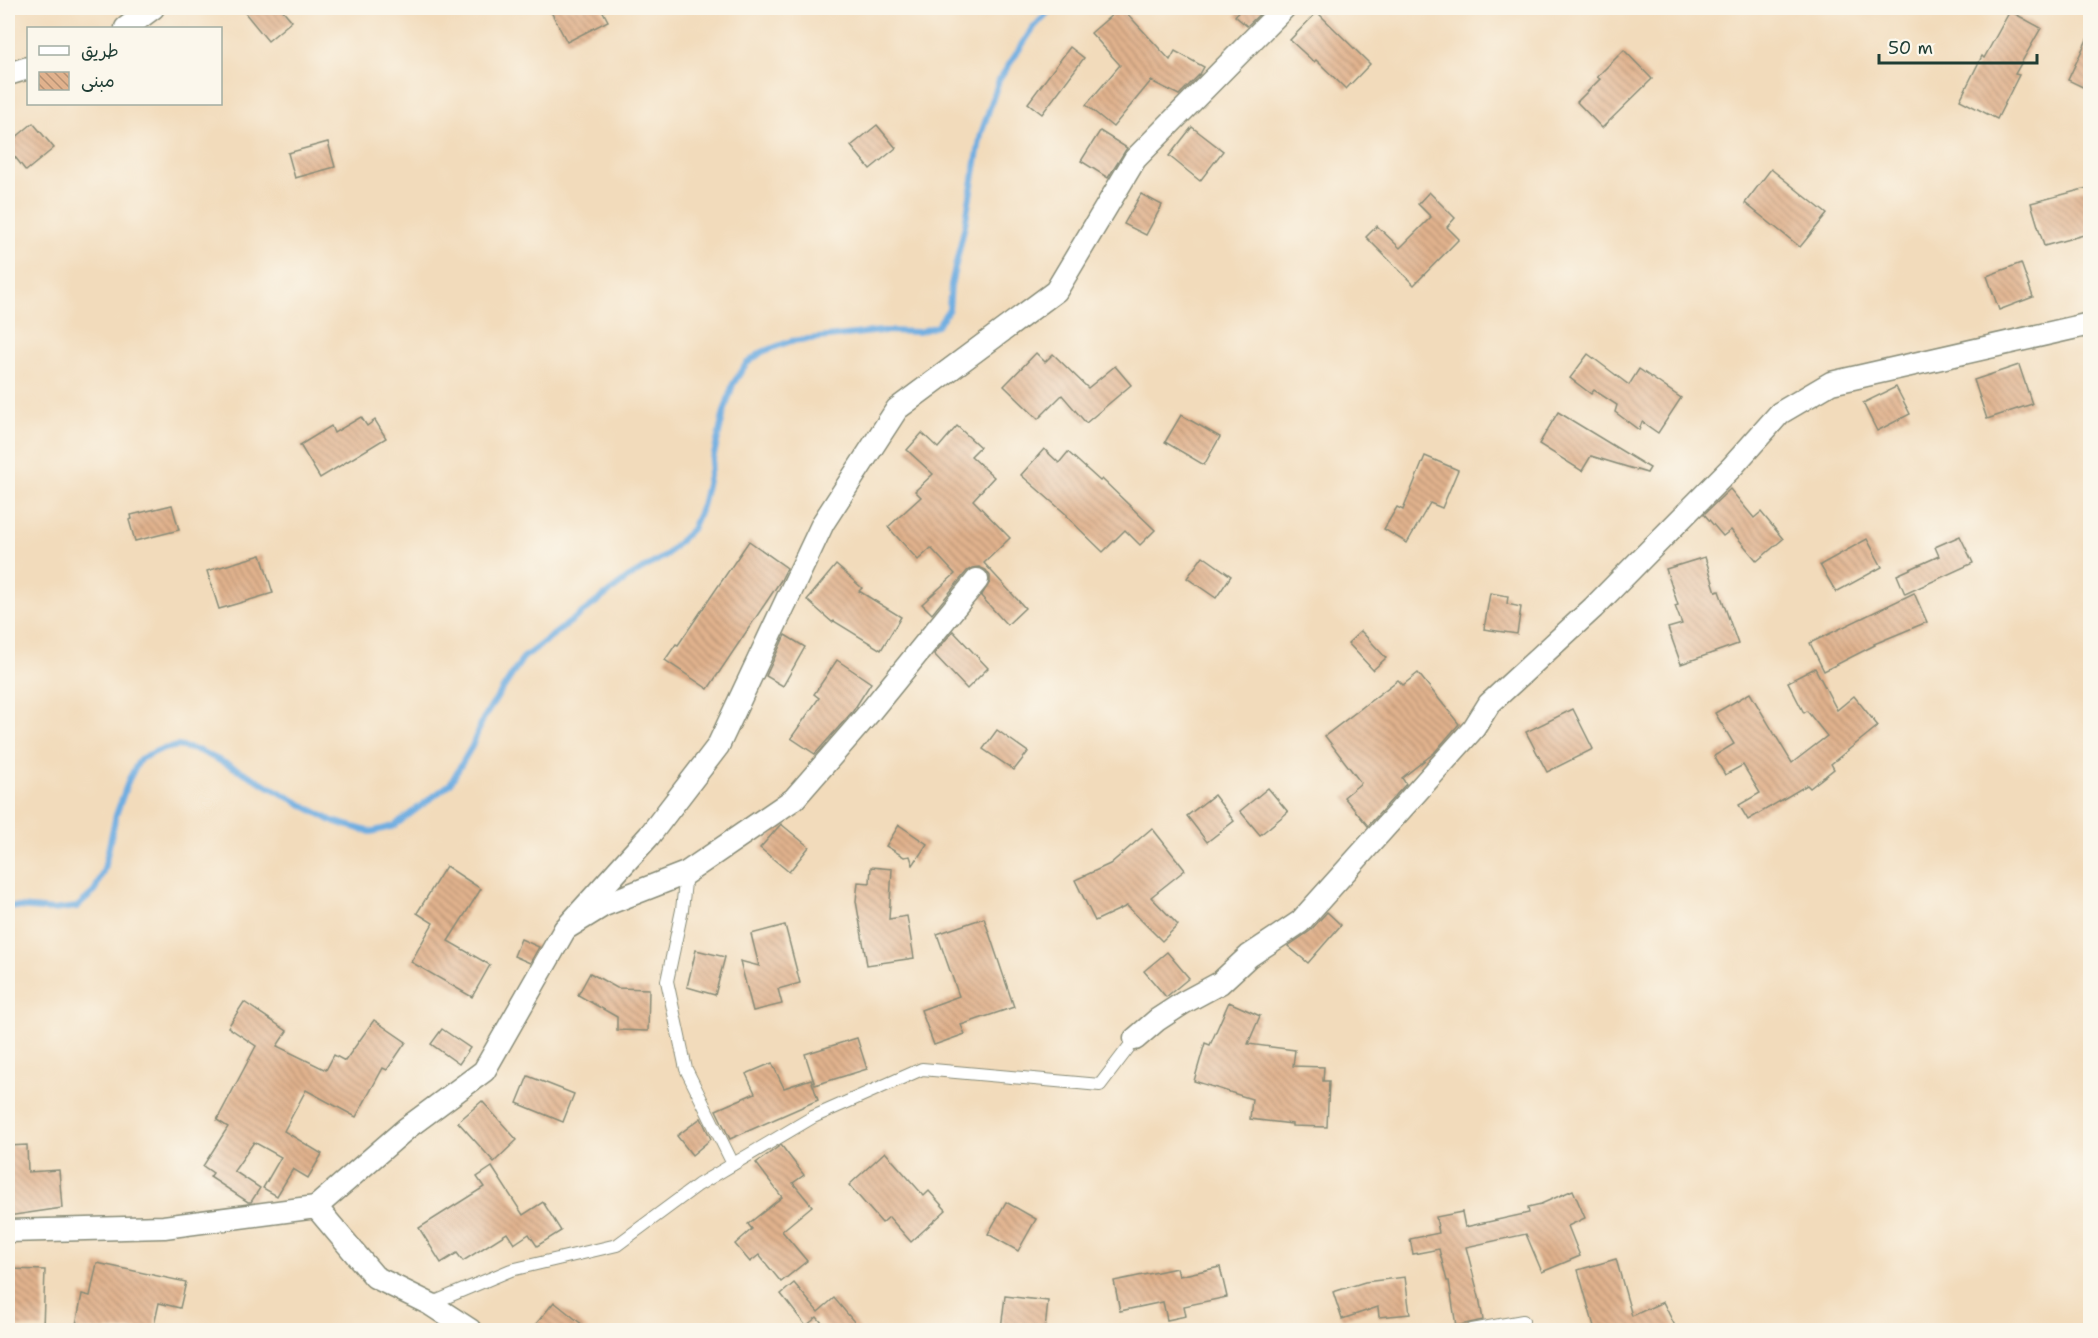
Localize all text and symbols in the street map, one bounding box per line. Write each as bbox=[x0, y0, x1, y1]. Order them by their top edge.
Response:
legend bbox=[27, 27, 222, 105]
scale bar bbox=[1879, 27, 2036, 65]
text: 50 m bbox=[1888, 36, 1933, 60]
text: طريق bbox=[81, 39, 119, 63]
text: مبنى bbox=[81, 69, 115, 93]

